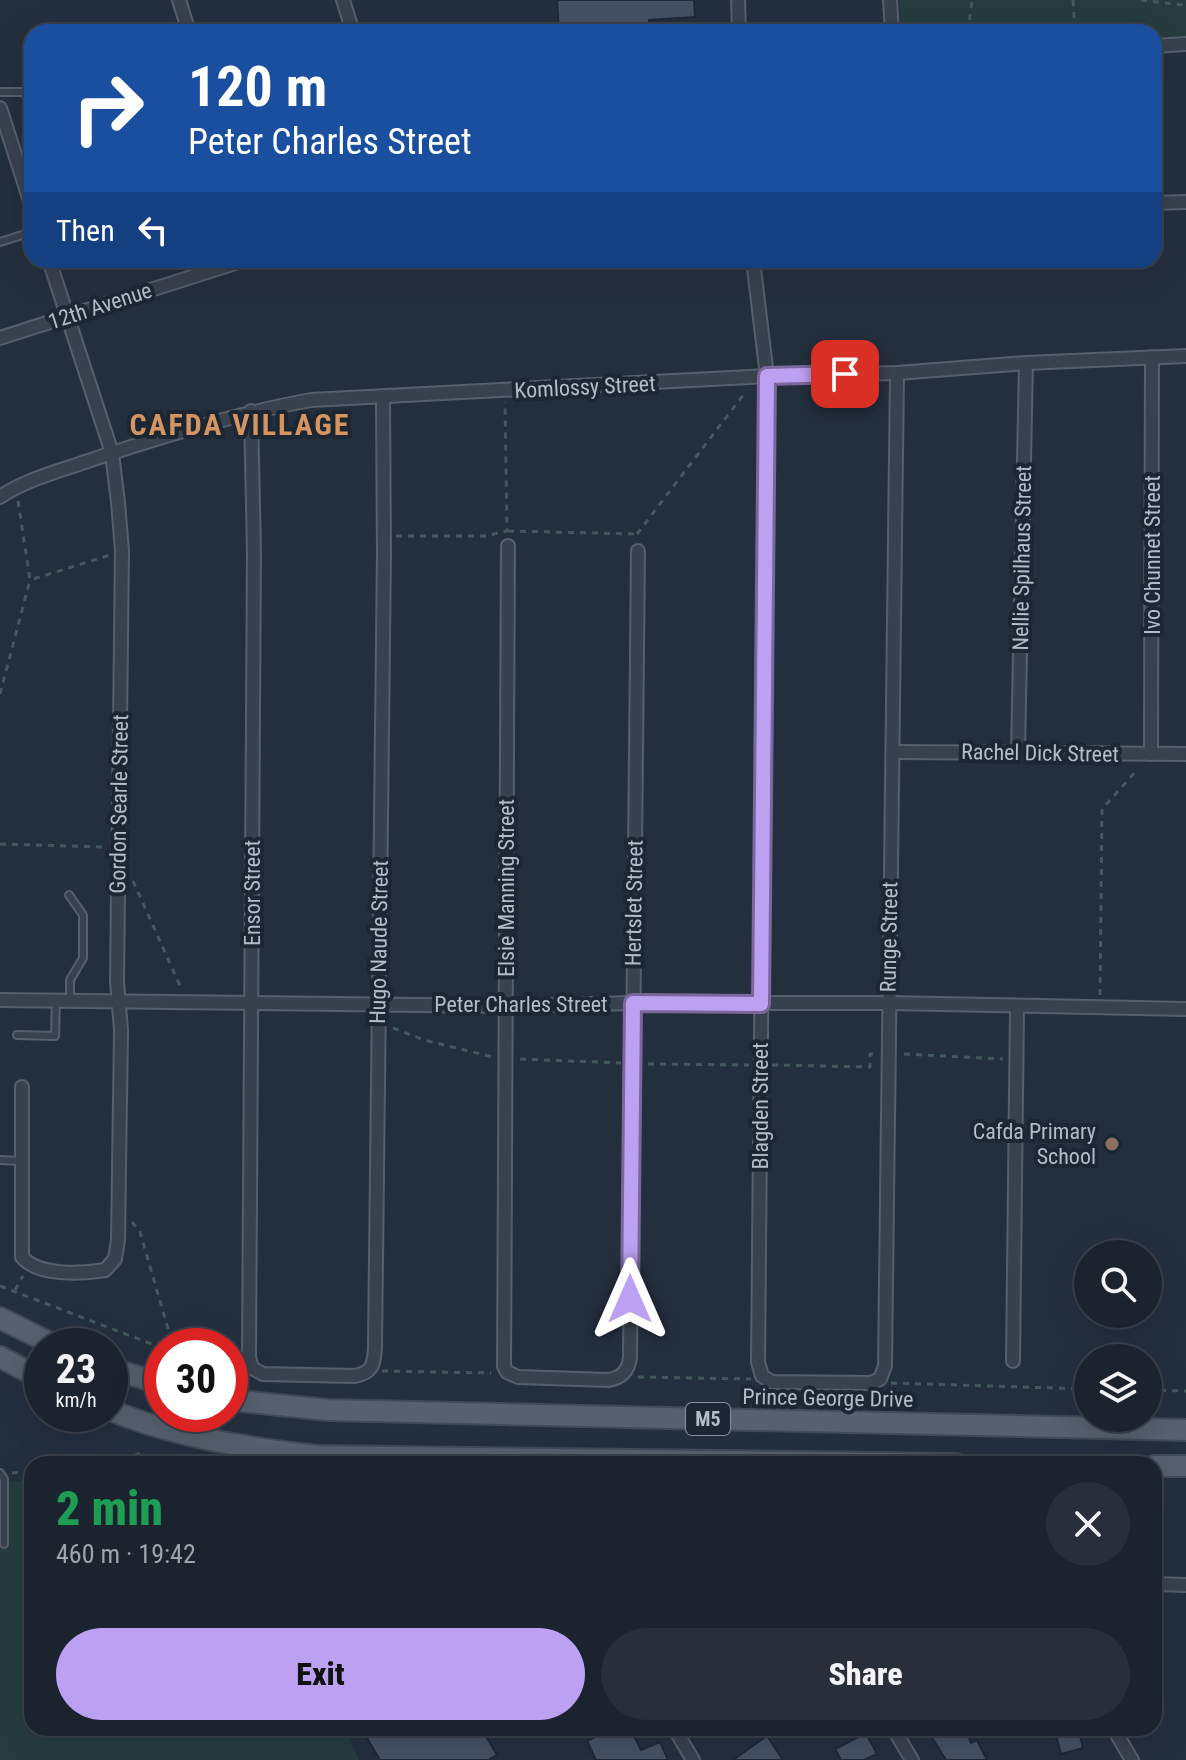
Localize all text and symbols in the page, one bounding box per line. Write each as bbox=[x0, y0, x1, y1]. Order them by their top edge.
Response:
text: 120 m bbox=[188, 54, 327, 120]
icon: right bbox=[56, 56, 160, 160]
text: Peter Charles Street bbox=[188, 121, 472, 163]
icon: left bbox=[131, 208, 175, 252]
text: Then bbox=[56, 213, 115, 248]
street label: 12th Avenue bbox=[45, 278, 155, 334]
pin bbox=[811, 340, 879, 408]
icon: arrive bbox=[823, 352, 867, 396]
street label: Komlossy Street bbox=[514, 371, 656, 403]
district label: CAFDA VILLAGE bbox=[129, 407, 351, 442]
street label: Nellie Spilhaus Street bbox=[1008, 465, 1036, 651]
street label: Ivo Chunnet Street bbox=[1140, 475, 1165, 635]
street label: Gordon Searle Street bbox=[105, 714, 133, 894]
street label: Rachel Dick Street bbox=[961, 739, 1119, 767]
street label: Elsie Manning Street bbox=[494, 799, 519, 977]
street label: Ensor Street bbox=[240, 840, 265, 946]
street label: Hertslet Street bbox=[620, 840, 648, 966]
street label: Hugo Naude Street bbox=[365, 860, 393, 1024]
street label: Runge Street bbox=[876, 881, 902, 993]
street label: Peter Charles Street bbox=[434, 992, 608, 1017]
street label: Blagden Street bbox=[748, 1043, 773, 1169]
place label: Cafda Primary School bbox=[973, 1119, 1096, 1169]
marker: Cafda Primary School bbox=[1103, 1135, 1121, 1153]
map controls bbox=[1074, 1240, 1162, 1432]
button: search bbox=[1074, 1240, 1162, 1328]
position arrow bbox=[588, 1257, 672, 1341]
speed limit sign: 30 bbox=[144, 1328, 248, 1432]
button: layers bbox=[1074, 1344, 1162, 1432]
text: 23 bbox=[56, 1346, 96, 1393]
street label: Prince George Drive bbox=[742, 1384, 914, 1412]
text: km/h bbox=[55, 1388, 97, 1412]
road number: M5 bbox=[686, 1403, 730, 1435]
text: 2 min bbox=[56, 1480, 163, 1537]
button: close bbox=[1046, 1482, 1130, 1566]
text: 460 m · 19:42 bbox=[56, 1539, 196, 1569]
button: Exit bbox=[56, 1628, 585, 1720]
button: Share bbox=[601, 1628, 1130, 1720]

